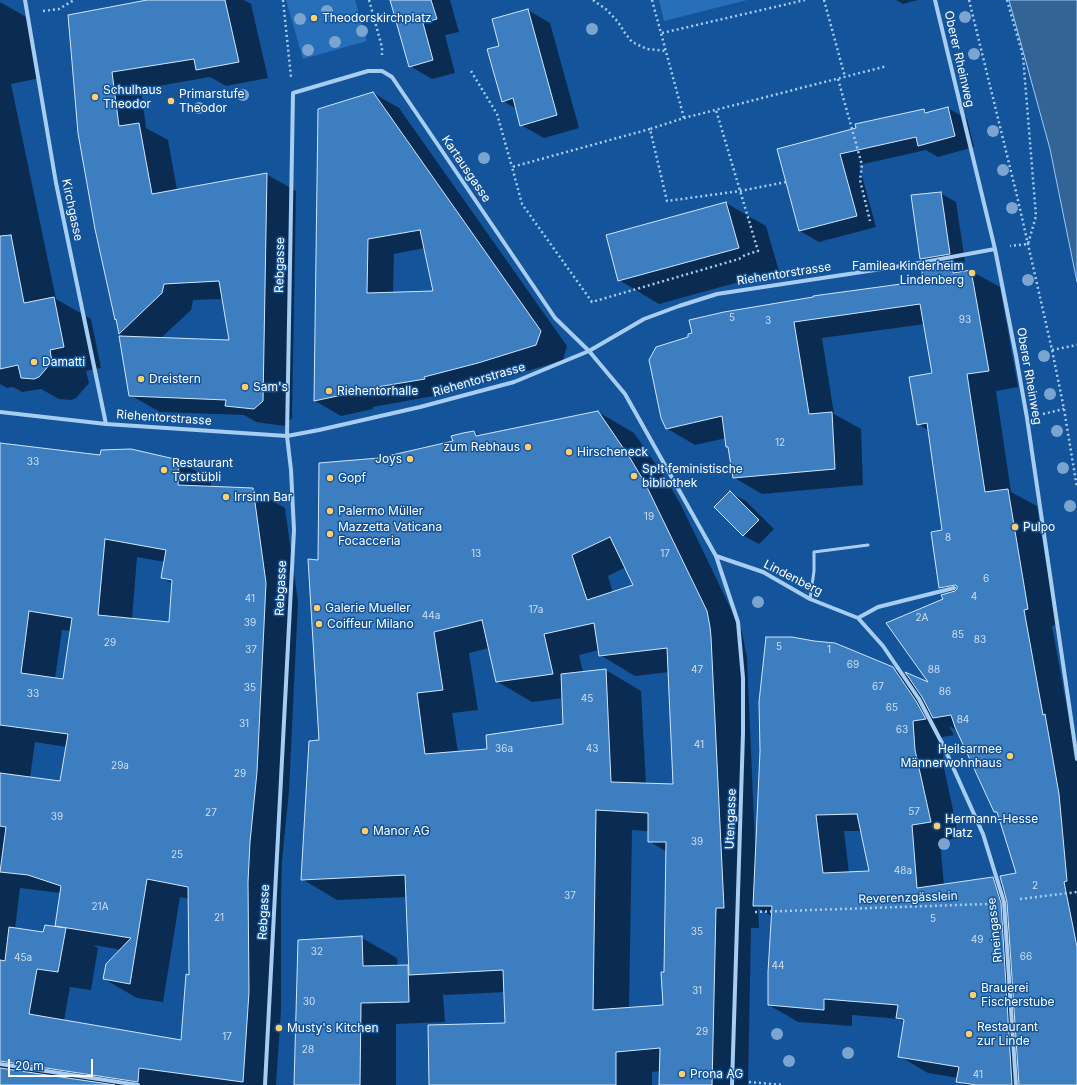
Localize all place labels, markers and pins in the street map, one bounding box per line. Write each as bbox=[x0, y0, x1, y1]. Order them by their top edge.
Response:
place label: Theodorskirchplatz bbox=[322, 11, 432, 25]
marker: Theodorskirchplatz bbox=[309, 13, 319, 23]
place label: Schulhaus Theodor bbox=[103, 83, 162, 111]
place label: Primarstufe Theodor bbox=[179, 87, 244, 115]
marker: Schulhaus Theodor bbox=[90, 92, 100, 102]
marker: Primarstufe Theodor bbox=[166, 96, 176, 106]
place label: Familea Kinderheim Lindenberg bbox=[852, 259, 964, 287]
marker: Familea Kinderheim Lindenberg bbox=[967, 268, 977, 278]
place label: Damatti bbox=[42, 355, 85, 369]
marker: Damatti bbox=[29, 357, 39, 367]
place label: Dreistern bbox=[149, 372, 201, 386]
marker: Dreistern bbox=[136, 374, 146, 384]
place label: Sam's bbox=[253, 380, 288, 394]
marker: Sam's bbox=[240, 382, 250, 392]
place label: Riehentorhalle bbox=[337, 384, 418, 398]
marker: Riehentorhalle bbox=[324, 386, 334, 396]
place label: zum Rebhaus bbox=[443, 440, 520, 454]
marker: zum Rebhaus bbox=[523, 442, 533, 452]
place label: Hirscheneck bbox=[577, 445, 648, 459]
marker: Hirscheneck bbox=[564, 447, 574, 457]
place label: Joys bbox=[375, 452, 402, 466]
marker: Joys bbox=[405, 454, 415, 464]
place label: Restaurant Torstübli bbox=[172, 456, 233, 484]
place label: Sp!t feministische bibliothek bbox=[642, 462, 743, 490]
marker: Restaurant Torstübli bbox=[159, 465, 169, 475]
place label: Gopf bbox=[338, 471, 366, 485]
marker: Sp!t feministische bibliothek bbox=[629, 471, 639, 481]
marker: Gopf bbox=[325, 473, 335, 483]
place label: Irrsinn Bar bbox=[234, 490, 292, 504]
marker: Irrsinn Bar bbox=[221, 492, 231, 502]
place label: Palermo Müller bbox=[338, 504, 423, 518]
marker: Palermo Müller bbox=[325, 506, 335, 516]
place label: Mazzetta Vaticana Focacceria bbox=[338, 520, 442, 548]
place label: Pulpo bbox=[1023, 520, 1055, 534]
marker: Pulpo bbox=[1010, 522, 1020, 532]
marker: Mazzetta Vaticana Focacceria bbox=[325, 529, 335, 539]
place label: Galerie Mueller bbox=[325, 601, 411, 615]
marker: Galerie Mueller bbox=[312, 603, 322, 613]
place label: Coiffeur Milano bbox=[327, 617, 414, 631]
marker: Coiffeur Milano bbox=[314, 619, 324, 629]
place label: Heilsarmee Männerwohnhaus bbox=[900, 742, 1002, 770]
marker: Heilsarmee Männerwohnhaus bbox=[1005, 751, 1015, 761]
place label: Hermann-Hesse Platz bbox=[945, 812, 1038, 840]
marker: Hermann-Hesse Platz bbox=[932, 821, 942, 831]
place label: Manor AG bbox=[373, 824, 430, 838]
marker: Manor AG bbox=[360, 826, 370, 836]
place label: Brauerei Fischerstube bbox=[981, 981, 1054, 1009]
marker: Brauerei Fischerstube bbox=[968, 990, 978, 1000]
place label: Restaurant zur Linde bbox=[977, 1020, 1038, 1048]
place label: Musty's Kitchen bbox=[287, 1021, 378, 1035]
marker: Musty's Kitchen bbox=[274, 1023, 284, 1033]
marker: Restaurant zur Linde bbox=[964, 1029, 974, 1039]
place label: Prona AG bbox=[690, 1067, 743, 1081]
marker: Prona AG bbox=[677, 1069, 687, 1079]

